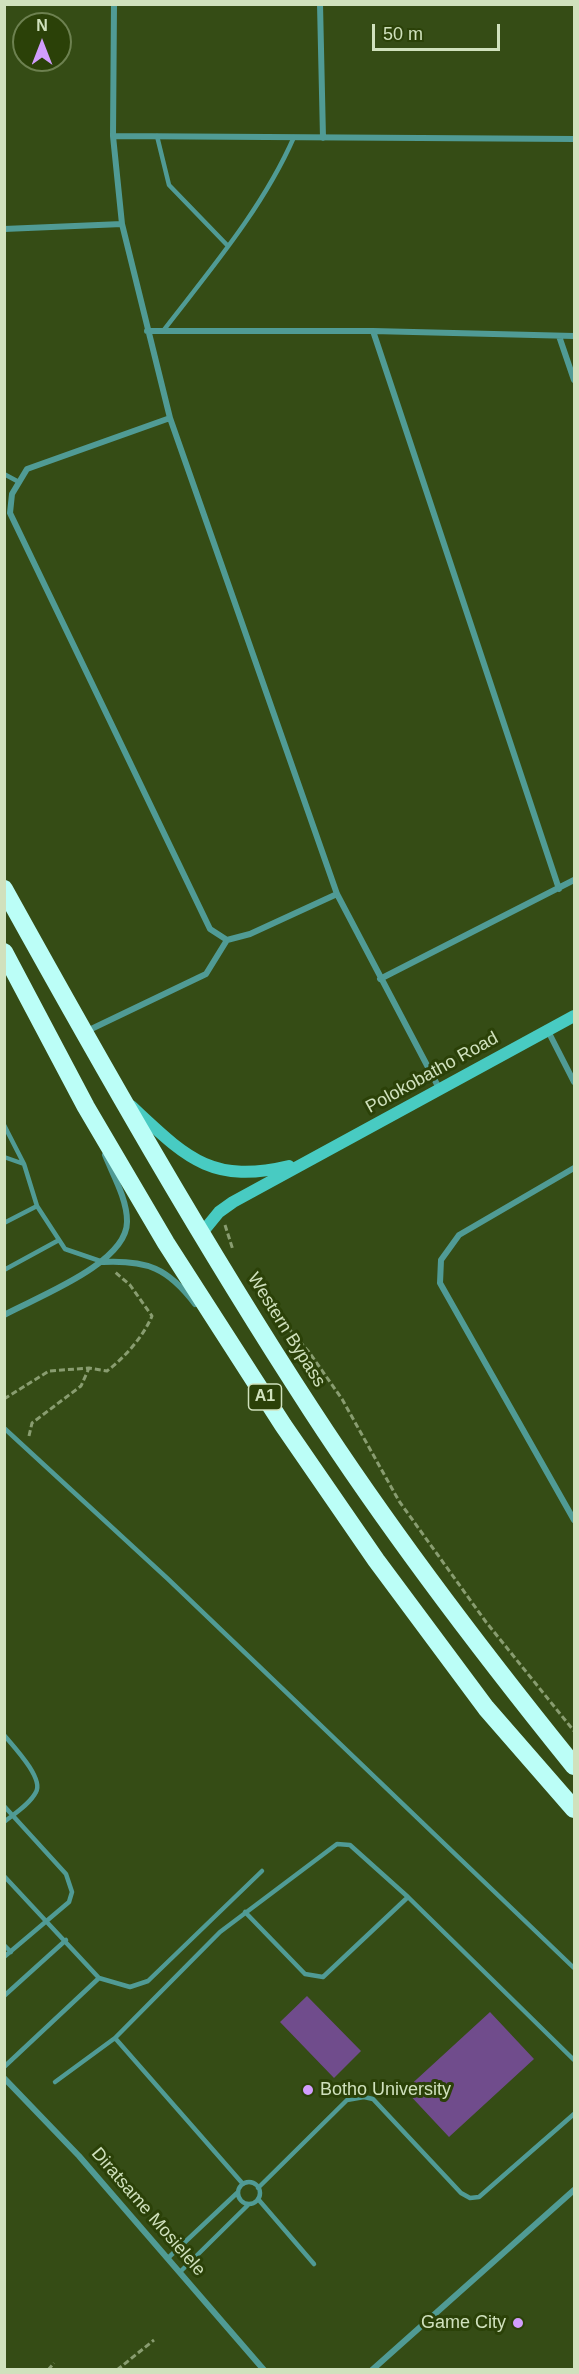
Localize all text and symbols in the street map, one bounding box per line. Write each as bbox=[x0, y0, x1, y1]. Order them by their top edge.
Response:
north arrow bbox=[12, 12, 72, 72]
scale bar bbox=[375, 12, 502, 50]
text: N bbox=[36, 17, 48, 34]
text: 50 m bbox=[383, 24, 423, 44]
street label: Polokobatho Road bbox=[362, 1028, 502, 1118]
street label: Western Bypass bbox=[242, 1269, 330, 1391]
road number: A1 bbox=[248, 1384, 282, 1410]
place label: Botho University bbox=[320, 2079, 451, 2101]
marker: Botho University bbox=[301, 2083, 315, 2097]
street label: Diratsame Mosielele bbox=[86, 2143, 210, 2281]
place label: Game City bbox=[421, 2312, 506, 2334]
marker: Game City bbox=[511, 2316, 525, 2330]

